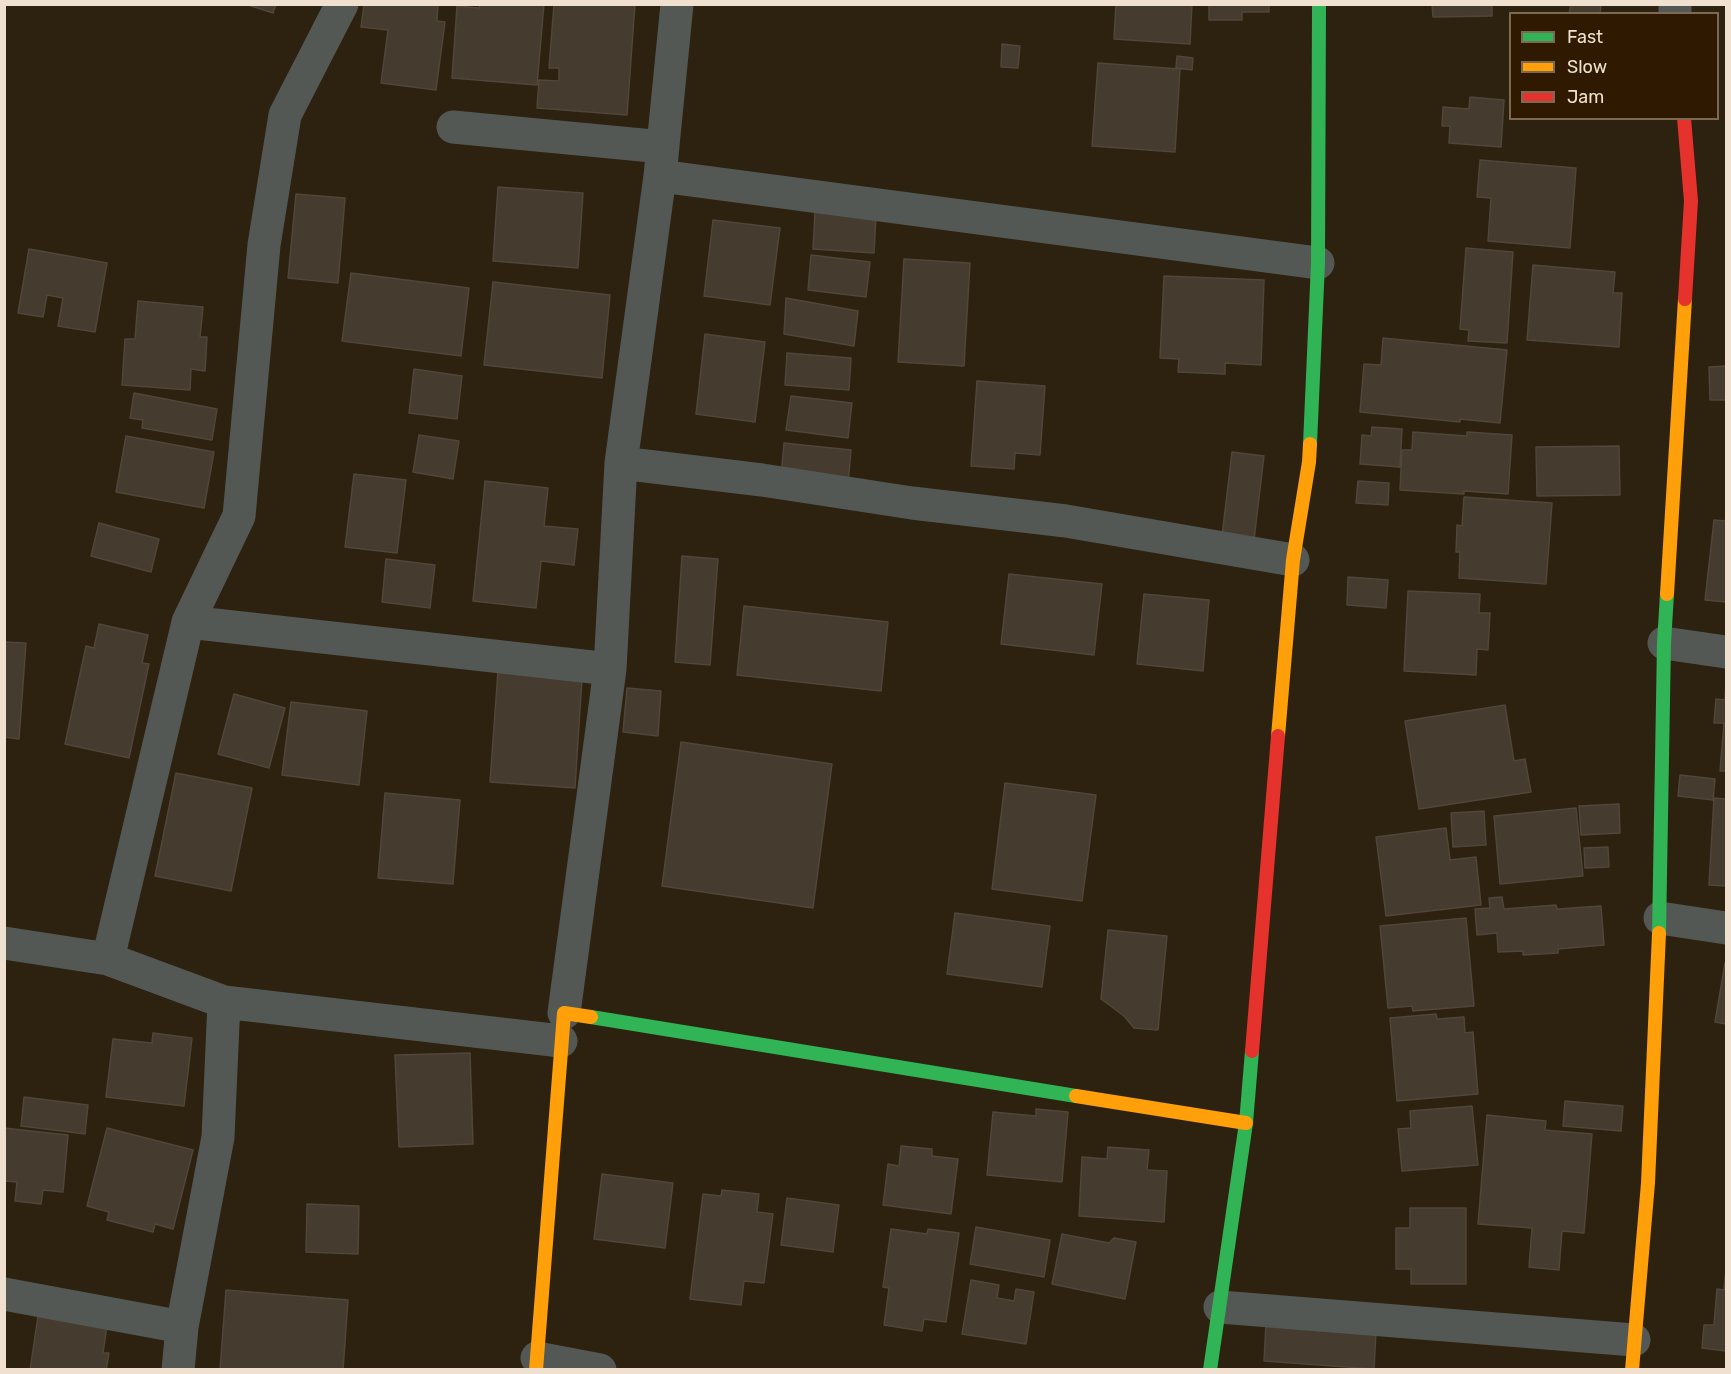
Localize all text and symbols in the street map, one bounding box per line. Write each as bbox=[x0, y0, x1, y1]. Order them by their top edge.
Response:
legend bbox=[1509, 12, 1719, 120]
text: Fast bbox=[1567, 26, 1603, 48]
text: Slow bbox=[1567, 56, 1607, 78]
text: Jam bbox=[1567, 86, 1604, 108]

